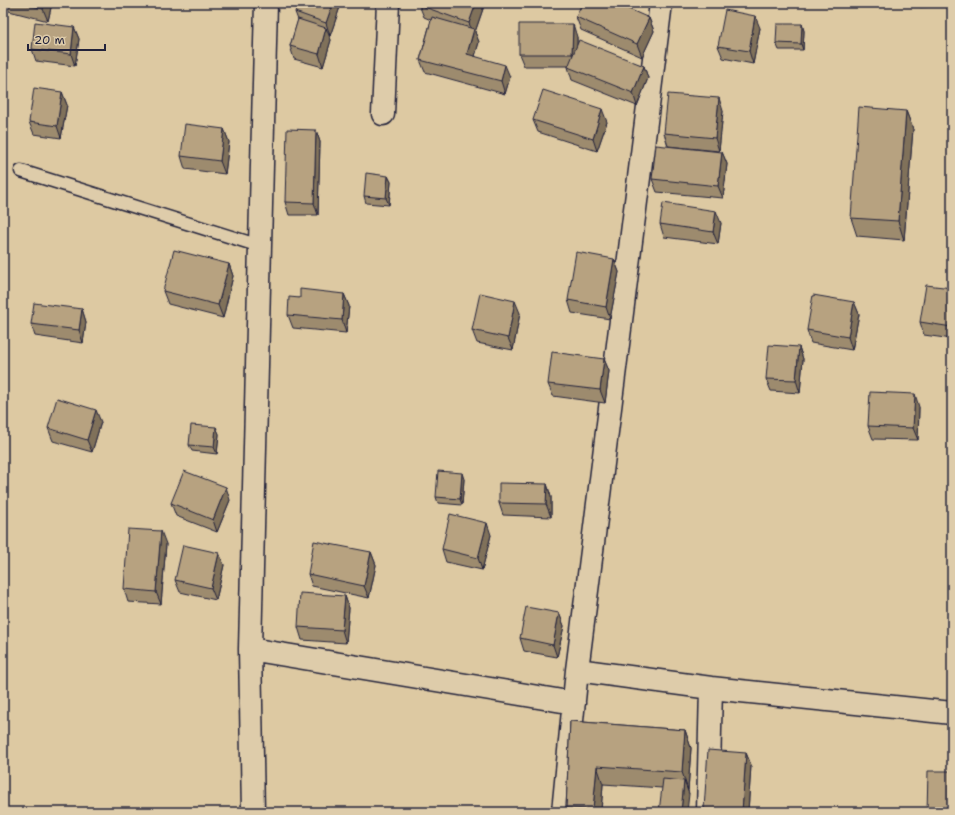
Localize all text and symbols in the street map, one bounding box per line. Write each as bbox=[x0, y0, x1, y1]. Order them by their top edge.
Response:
scale bar bbox=[28, 26, 105, 52]
text: 20 m bbox=[34, 32, 65, 48]

